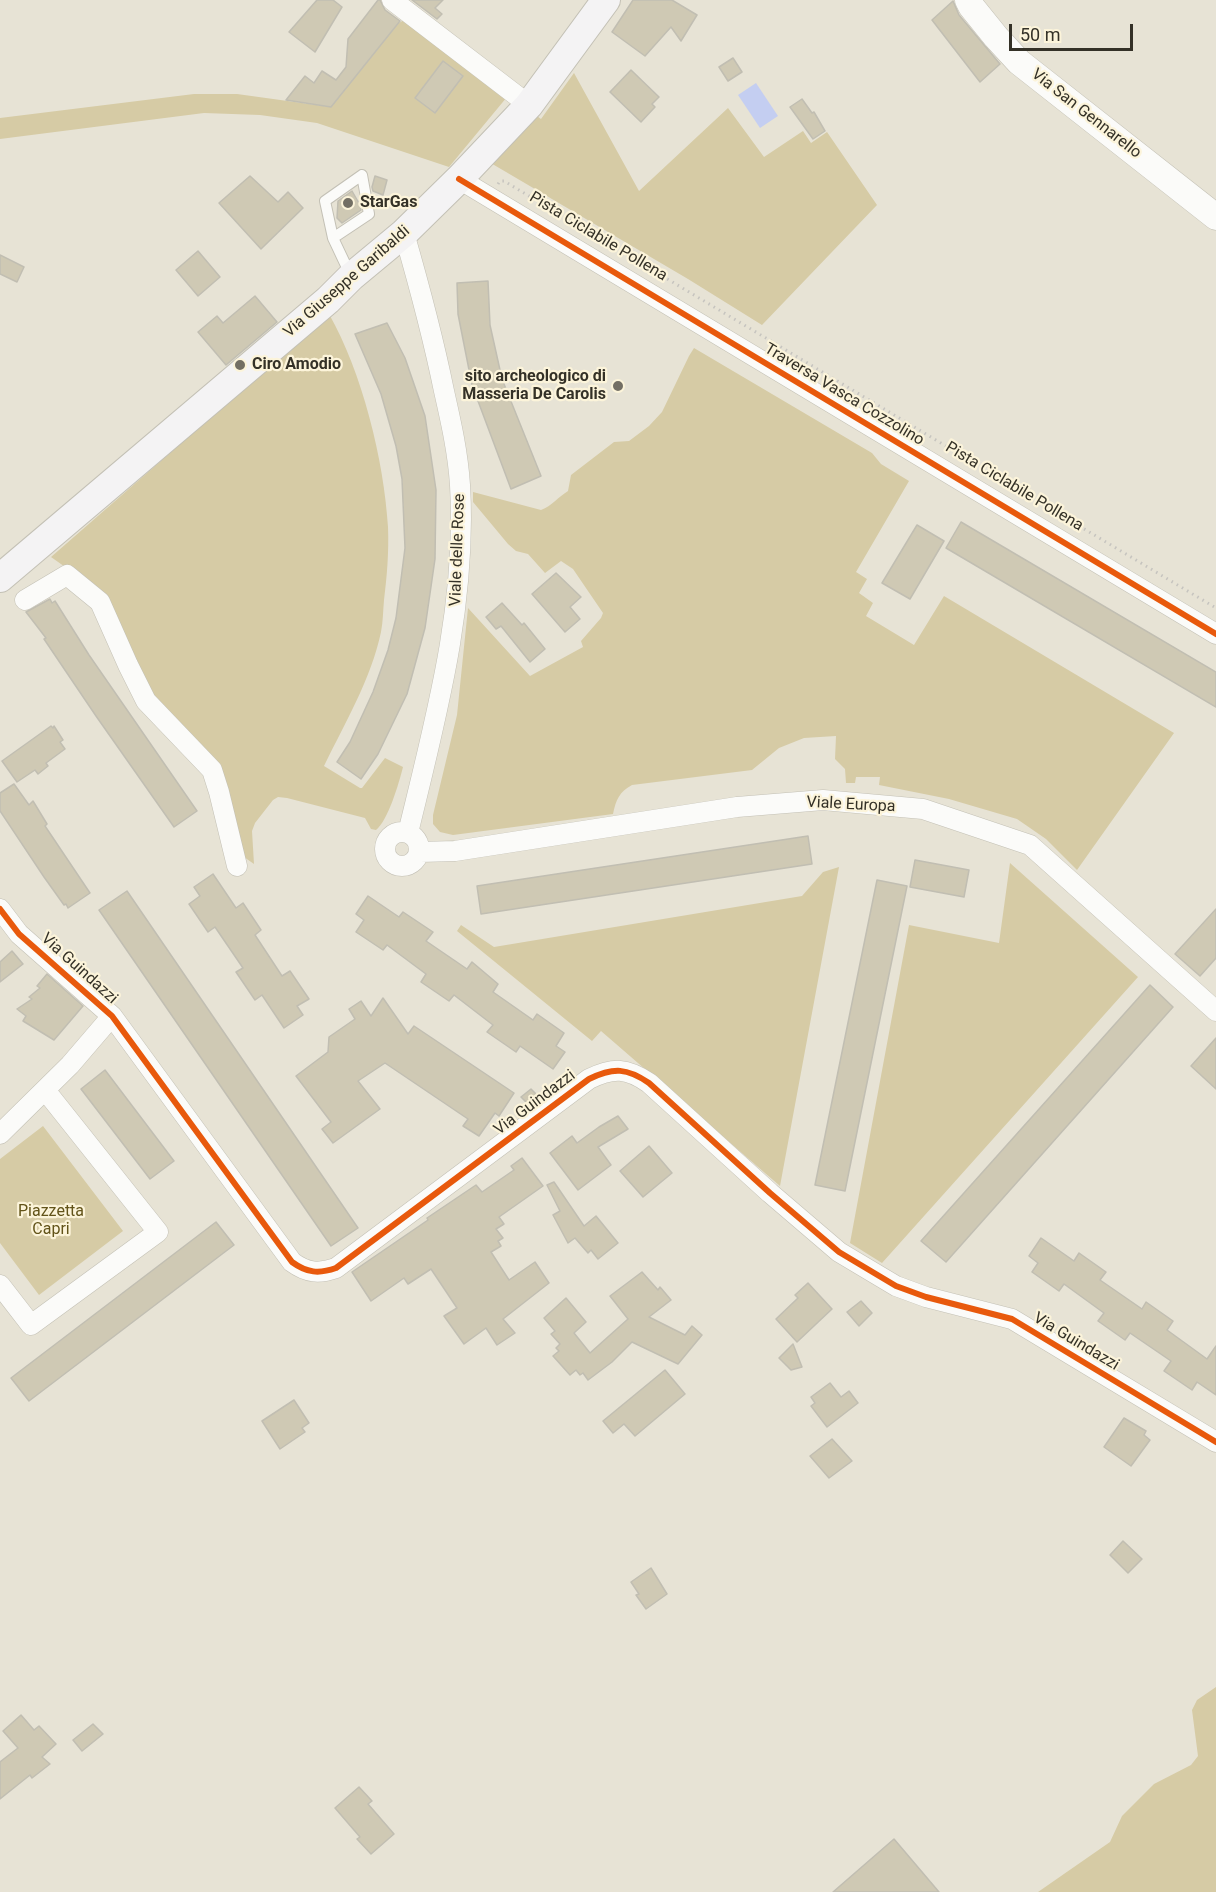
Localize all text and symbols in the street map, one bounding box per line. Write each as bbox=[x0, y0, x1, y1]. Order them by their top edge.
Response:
scale bar bbox=[1012, 12, 1136, 50]
text: 50 m bbox=[1020, 24, 1060, 45]
street label: Via San Gennarello bbox=[1027, 65, 1145, 163]
street label: Pista Ciclabile Pollena bbox=[526, 188, 670, 286]
place label: StarGas bbox=[360, 193, 417, 213]
marker: StarGas bbox=[341, 196, 355, 210]
street label: Via Giuseppe Garibaldi bbox=[280, 222, 414, 342]
street label: Traversa Vasca Cozzolino bbox=[761, 340, 927, 450]
place label: Ciro Amodio bbox=[252, 355, 341, 375]
marker: Ciro Amodio bbox=[233, 358, 247, 372]
place label: sito archeologico di Masseria De Carolis bbox=[462, 367, 606, 405]
marker: sito archeologico di Masseria De Carolis bbox=[611, 379, 625, 393]
street label: Pista Ciclabile Pollena bbox=[942, 438, 1086, 536]
street label: Viale delle Rose bbox=[446, 493, 470, 607]
street label: Viale Europa bbox=[806, 793, 896, 817]
street label: Via Guindazzi bbox=[37, 930, 121, 1008]
street label: Via Guindazzi bbox=[491, 1066, 579, 1140]
park label: Piazzetta Capri bbox=[18, 1202, 84, 1240]
street label: Via Guindazzi bbox=[1030, 1309, 1122, 1375]

